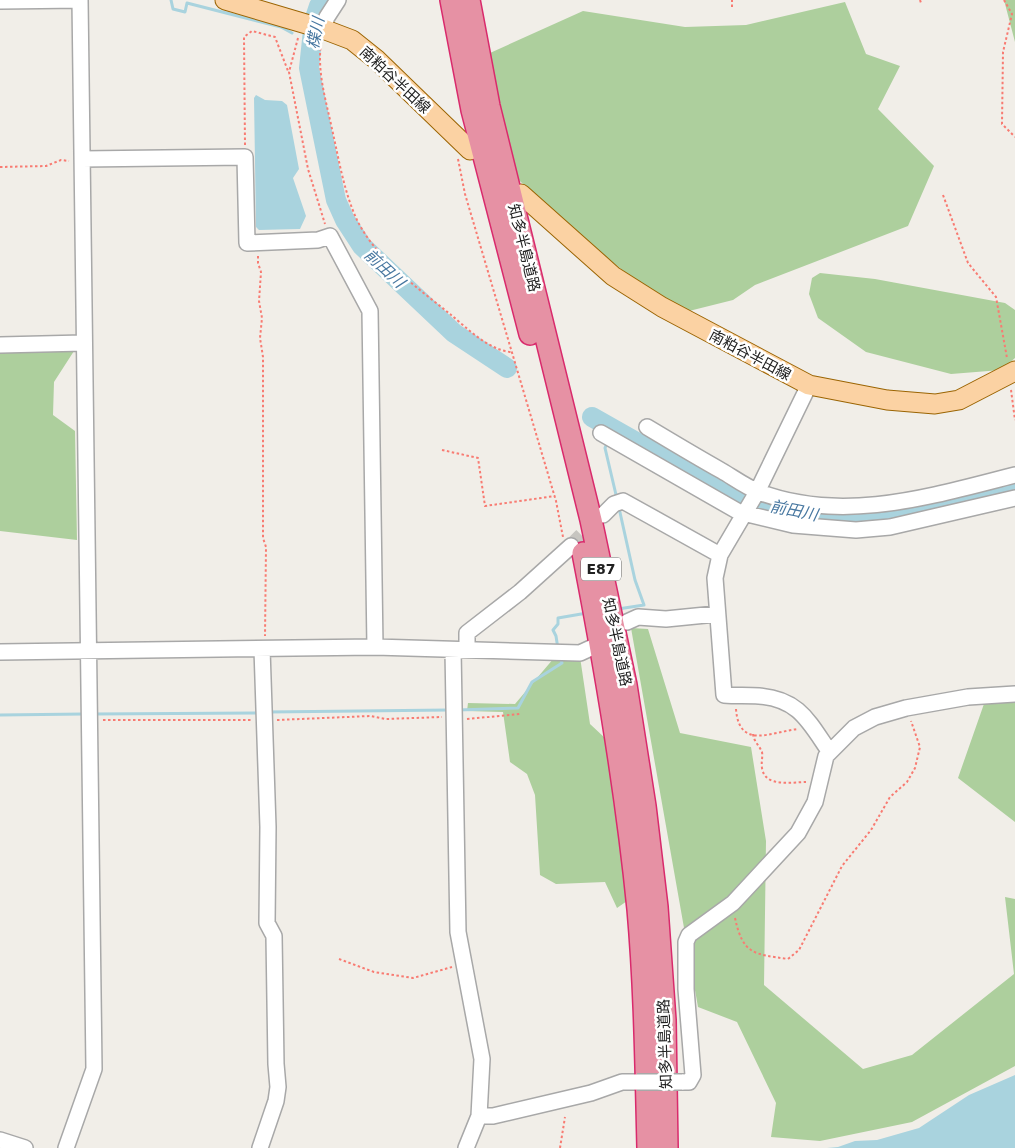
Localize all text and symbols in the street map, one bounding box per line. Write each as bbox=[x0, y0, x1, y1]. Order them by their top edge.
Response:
water label: 楪川 bbox=[303, 14, 328, 51]
street label: 南粕谷半田線 bbox=[356, 43, 434, 117]
street label: 知多半島道路 bbox=[504, 202, 544, 294]
water label: 前田川 bbox=[361, 245, 410, 293]
street label: 南粕谷半田線 bbox=[706, 326, 794, 384]
water label: 前田川 bbox=[769, 497, 821, 525]
road number: E87 bbox=[581, 558, 621, 580]
street label: 知多半島道路 bbox=[599, 596, 635, 688]
street label: 知多半島道路 bbox=[654, 999, 676, 1089]

